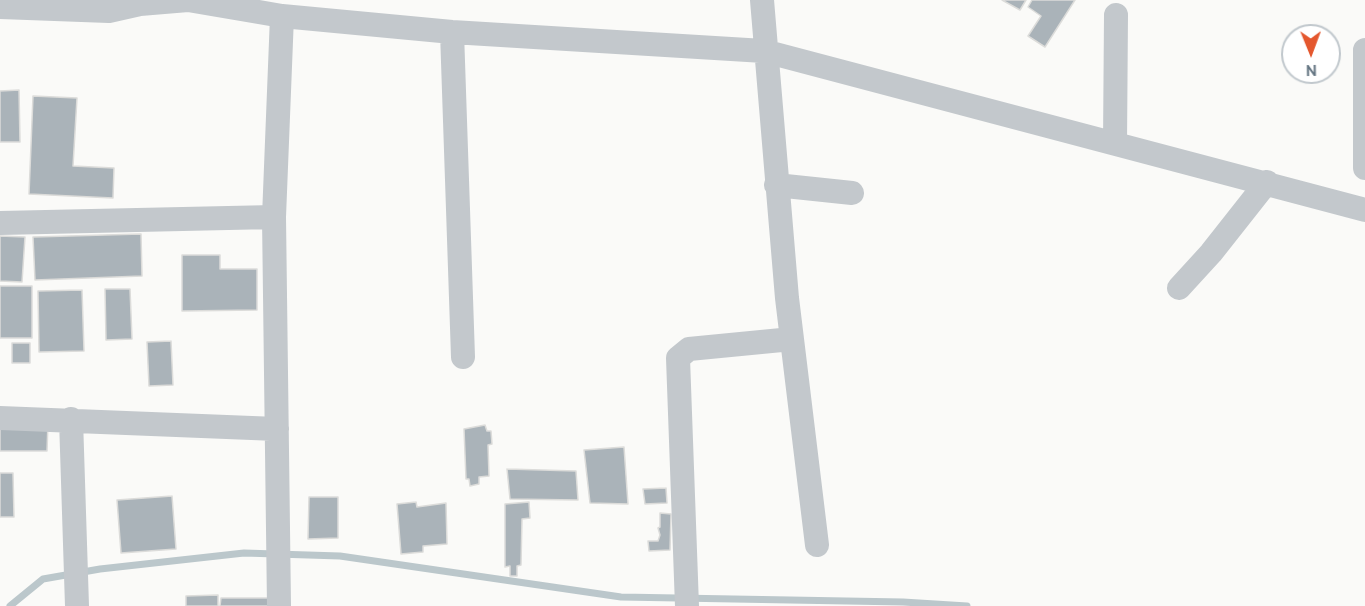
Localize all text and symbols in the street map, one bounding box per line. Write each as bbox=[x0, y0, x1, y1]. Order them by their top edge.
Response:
north arrow bbox=[1281, 24, 1341, 84]
text: N bbox=[1305, 61, 1317, 80]

